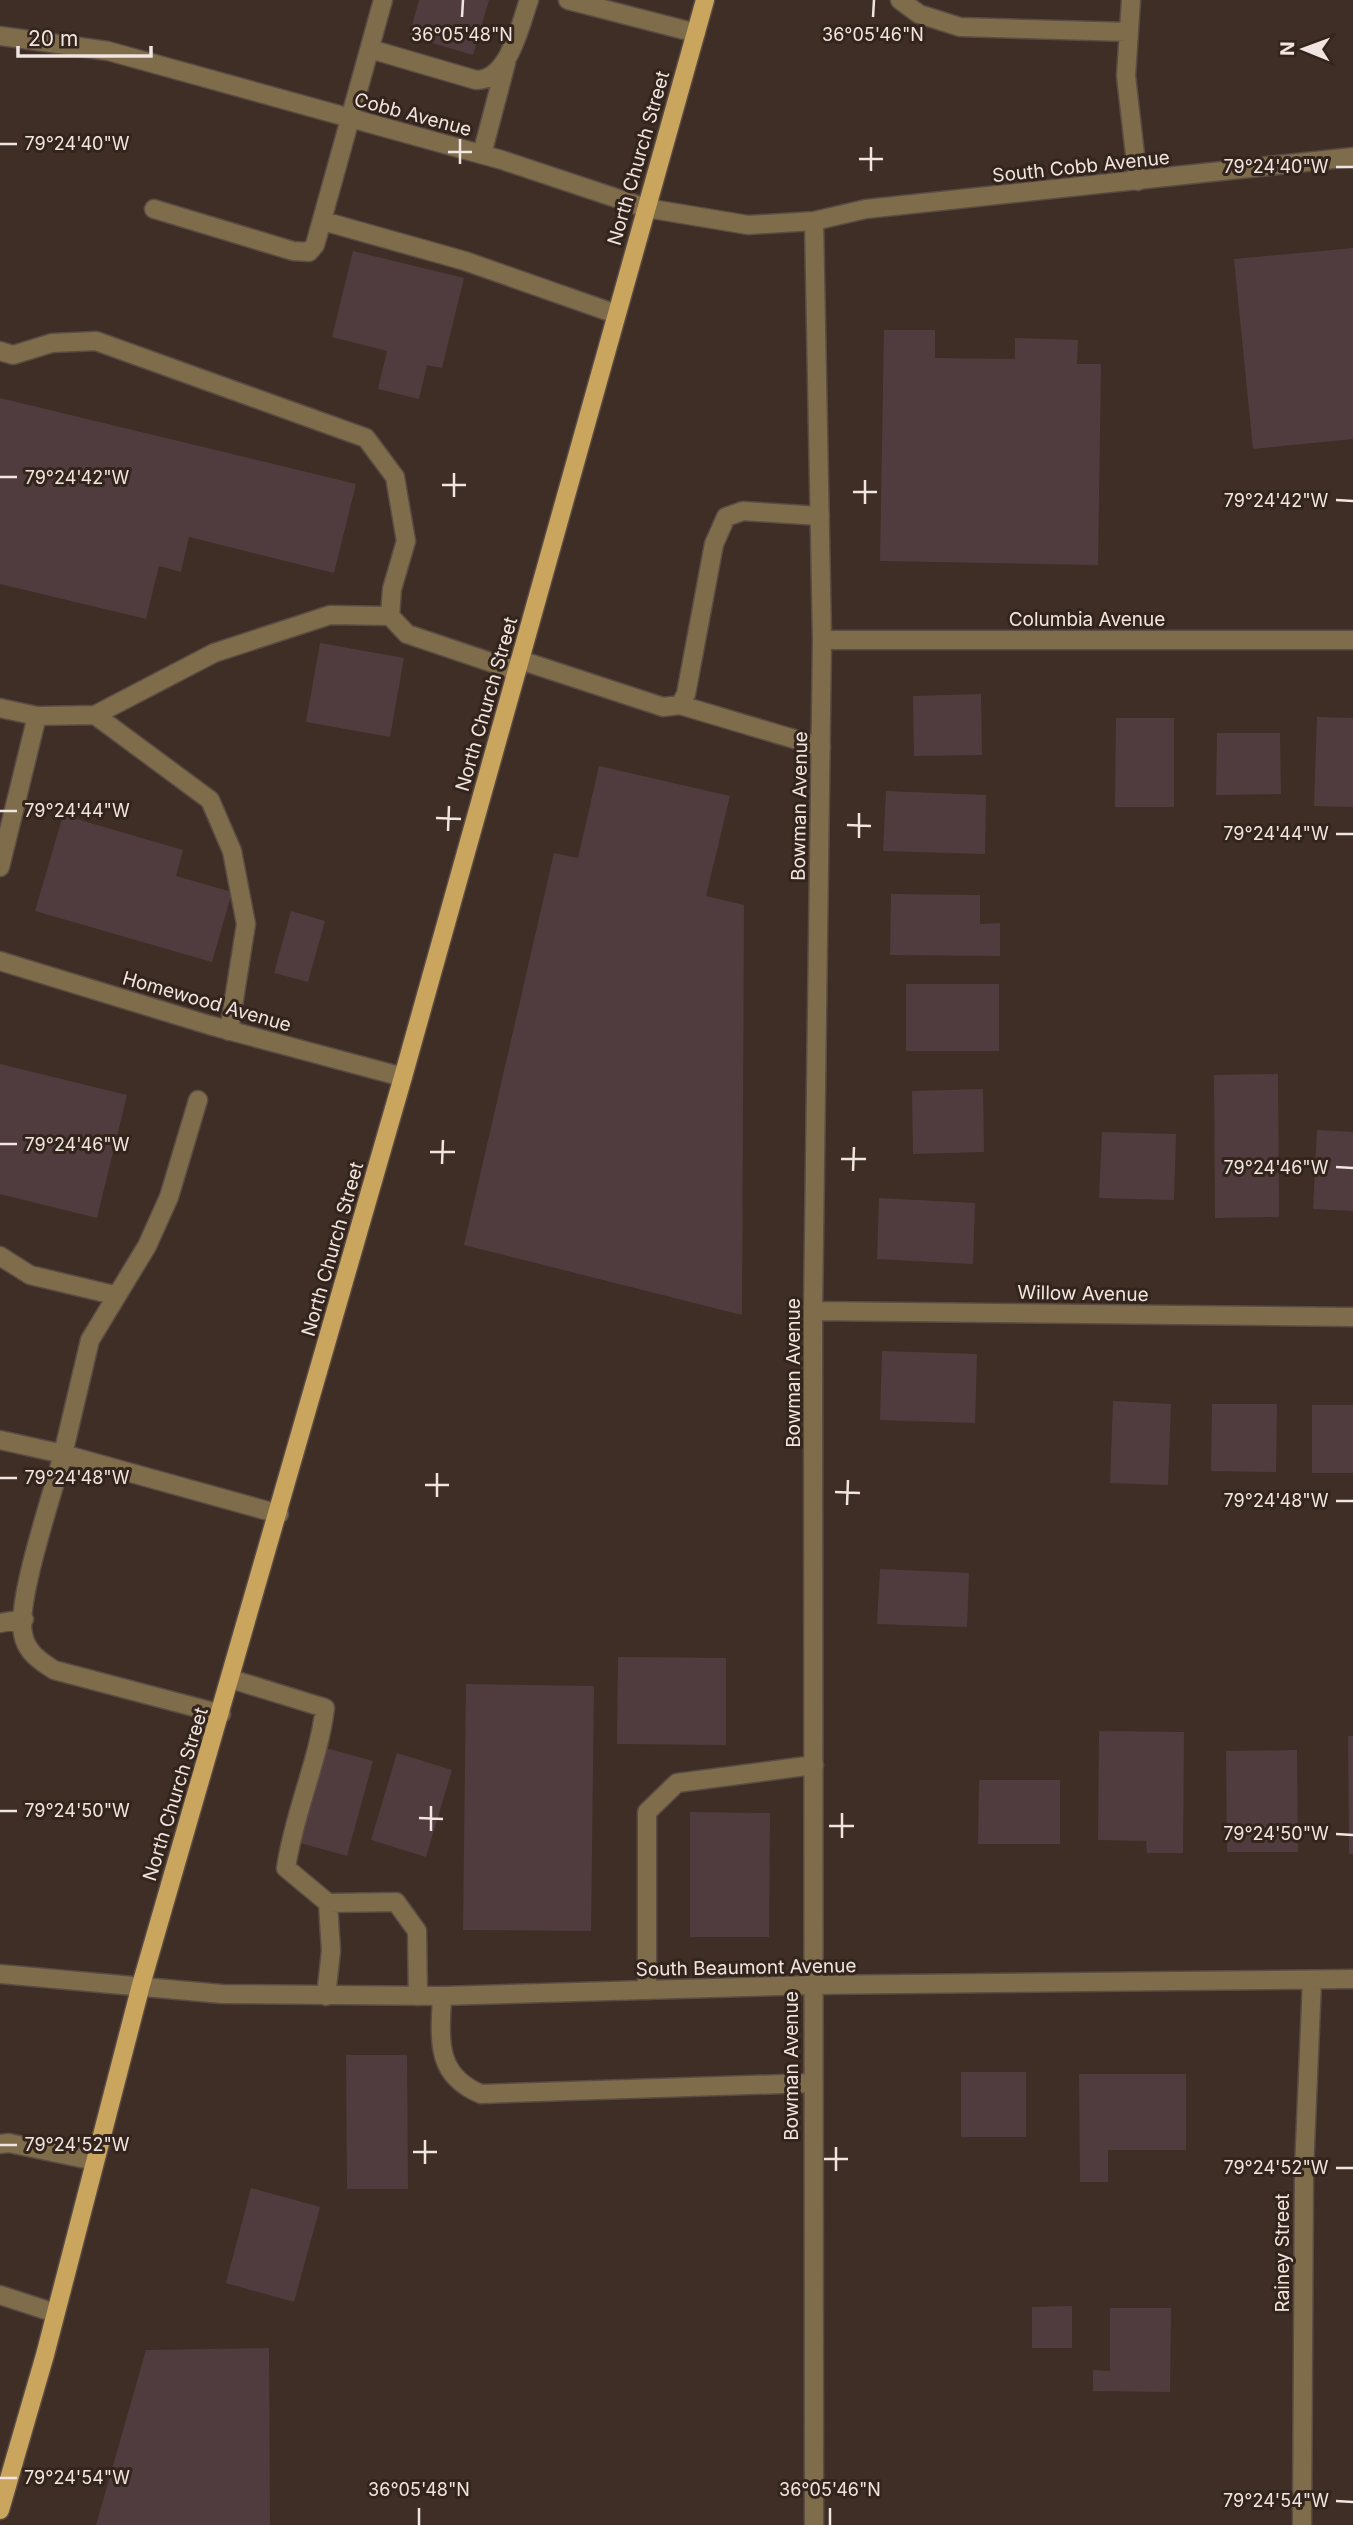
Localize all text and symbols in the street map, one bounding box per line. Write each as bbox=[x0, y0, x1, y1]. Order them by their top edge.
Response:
scale bar bbox=[18, 14, 150, 58]
north arrow bbox=[1269, 14, 1339, 84]
text: 36°05'48"N bbox=[411, 24, 513, 45]
text: 36°05'46"N bbox=[822, 24, 924, 45]
text: 20 m bbox=[28, 26, 78, 51]
text: N bbox=[1276, 41, 1299, 56]
street label: North Church Street bbox=[603, 68, 674, 248]
street label: Cobb Avenue bbox=[352, 88, 474, 141]
text: 79°24'40"W bbox=[24, 133, 130, 154]
street label: South Cobb Avenue bbox=[991, 146, 1171, 187]
text: 79°24'40"W bbox=[1223, 156, 1329, 177]
text: 79°24'42"W bbox=[25, 467, 130, 488]
text: 79°24'42"W bbox=[1224, 490, 1329, 511]
street label: Columbia Avenue bbox=[1009, 608, 1165, 631]
street label: North Church Street bbox=[451, 614, 522, 794]
street label: Bowman Avenue bbox=[787, 731, 812, 881]
text: 79°24'44"W bbox=[24, 800, 130, 821]
text: 79°24'44"W bbox=[1223, 823, 1329, 844]
street label: Homewood Avenue bbox=[120, 966, 294, 1037]
text: 79°24'46"W bbox=[25, 1134, 130, 1155]
text: 79°24'46"W bbox=[1224, 1157, 1329, 1178]
street label: North Church Street bbox=[297, 1159, 368, 1339]
street label: Willow Avenue bbox=[1017, 1281, 1149, 1306]
street label: Bowman Avenue bbox=[782, 1298, 805, 1448]
text: 79°24'48"W bbox=[25, 1467, 130, 1488]
text: 79°24'48"W bbox=[1224, 1490, 1329, 1511]
street label: North Church Street bbox=[138, 1705, 213, 1884]
text: 79°24'50"W bbox=[24, 1800, 130, 1821]
text: 79°24'50"W bbox=[1223, 1823, 1329, 1844]
street label: South Beaumont Avenue bbox=[635, 1954, 857, 1981]
street label: Bowman Avenue bbox=[780, 1991, 803, 2141]
text: 79°24'52"W bbox=[24, 2134, 130, 2155]
text: 79°24'52"W bbox=[1223, 2157, 1329, 2178]
street label: Rainey Street bbox=[1271, 2194, 1294, 2312]
text: 79°24'54"W bbox=[24, 2467, 130, 2488]
text: 36°05'48"N bbox=[368, 2479, 470, 2500]
text: 36°05'46"N bbox=[779, 2479, 881, 2500]
text: 79°24'54"W bbox=[1223, 2490, 1329, 2511]

